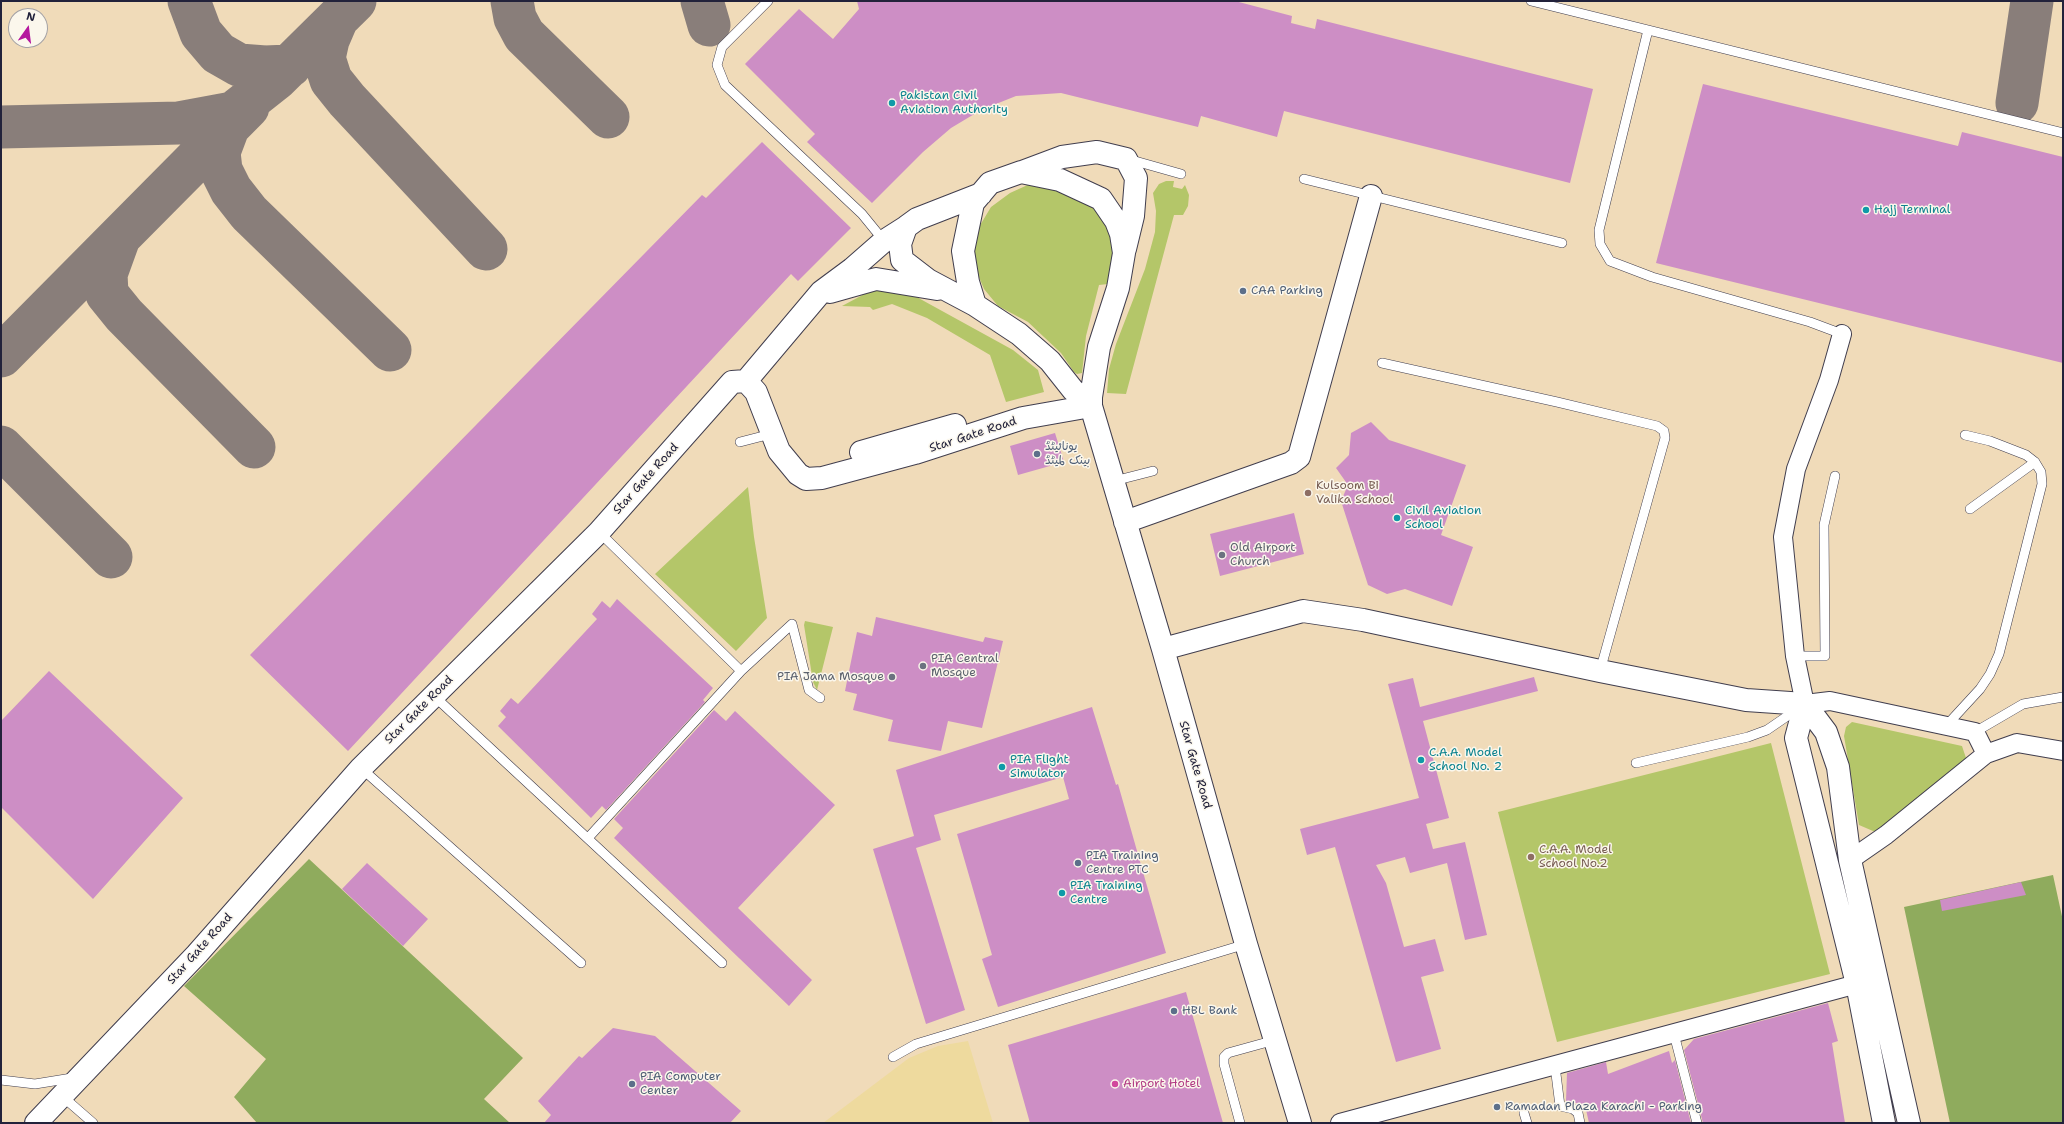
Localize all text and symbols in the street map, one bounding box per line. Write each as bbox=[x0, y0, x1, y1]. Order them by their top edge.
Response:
north arrow bbox=[8, 8, 48, 48]
text: N bbox=[25, 9, 37, 25]
place label: Pakistan Civil Aviation Authority bbox=[900, 89, 1008, 117]
marker: Pakistan Civil Aviation Authority bbox=[887, 98, 897, 108]
place label: Hajj Terminal bbox=[1874, 203, 1950, 217]
marker: Hajj Terminal bbox=[1861, 205, 1871, 215]
place label: CAA Parking bbox=[1251, 284, 1323, 298]
marker: CAA Parking bbox=[1238, 286, 1248, 296]
street label: Star Gate Road bbox=[928, 414, 1018, 456]
street label: Star Gate Road bbox=[610, 440, 682, 518]
place label: یونائیٹڈ بینک لمیٹڈ bbox=[1045, 440, 1090, 468]
marker: یونائیٹڈ بینک لمیٹڈ bbox=[1032, 449, 1042, 459]
place label: Kulsoom Bi Valika School bbox=[1316, 479, 1393, 507]
marker: Kulsoom Bi Valika School bbox=[1303, 488, 1313, 498]
place label: Civil Aviation School bbox=[1405, 504, 1481, 532]
marker: Civil Aviation School bbox=[1392, 513, 1402, 523]
place label: Old Airport Church bbox=[1230, 541, 1296, 569]
marker: Old Airport Church bbox=[1217, 550, 1227, 560]
place label: PIA Central Mosque bbox=[931, 652, 999, 680]
marker: PIA Central Mosque bbox=[918, 661, 928, 671]
place label: PIA Jama Mosque bbox=[777, 670, 884, 684]
marker: PIA Jama Mosque bbox=[887, 672, 897, 682]
street label: Star Gate Road bbox=[382, 673, 456, 747]
street label: Star Gate Road bbox=[1176, 719, 1214, 811]
place label: C.A.A. Model School No. 2 bbox=[1429, 746, 1502, 774]
place label: PIA Flight Simulator bbox=[1010, 753, 1069, 781]
marker: C.A.A. Model School No. 2 bbox=[1416, 755, 1426, 765]
marker: PIA Flight Simulator bbox=[997, 762, 1007, 772]
place label: C.A.A. Model School No.2 bbox=[1539, 843, 1612, 871]
place label: PIA Training Centre PTC bbox=[1086, 849, 1159, 877]
marker: C.A.A. Model School No.2 bbox=[1526, 852, 1536, 862]
marker: PIA Training Centre PTC bbox=[1073, 858, 1083, 868]
place label: PIA Training Centre bbox=[1070, 879, 1143, 907]
marker: PIA Training Centre bbox=[1057, 888, 1067, 898]
street label: Star Gate Road bbox=[164, 910, 236, 988]
place label: HBL Bank bbox=[1182, 1004, 1237, 1018]
marker: HBL Bank bbox=[1169, 1006, 1179, 1016]
place label: PIA Computer Center bbox=[640, 1070, 721, 1098]
place label: Airport Hotel bbox=[1123, 1077, 1200, 1091]
marker: PIA Computer Center bbox=[627, 1079, 637, 1089]
marker: Airport Hotel bbox=[1110, 1079, 1120, 1089]
place label: Ramadan Plaza Karachi - Parking bbox=[1505, 1100, 1702, 1114]
marker: Ramadan Plaza Karachi - Parking bbox=[1492, 1102, 1502, 1112]

